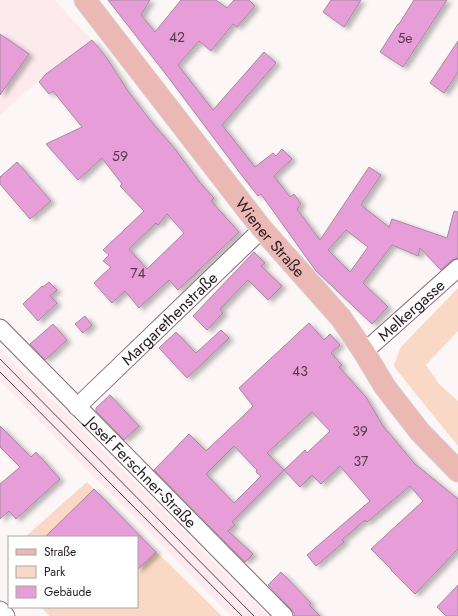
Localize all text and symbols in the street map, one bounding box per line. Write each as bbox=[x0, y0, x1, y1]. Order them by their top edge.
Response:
house number: 42 bbox=[169, 27, 185, 47]
house number: 5e bbox=[397, 28, 413, 48]
house number: 59 bbox=[112, 146, 128, 166]
street label: Wiener Straße bbox=[230, 193, 311, 282]
house number: 74 bbox=[130, 263, 146, 283]
street label: Margarethenstraße bbox=[116, 267, 223, 371]
street label: Melkergasse bbox=[373, 274, 450, 347]
house number: 43 bbox=[292, 361, 308, 381]
street label: Josef Ferschner-Straße bbox=[80, 410, 202, 533]
house number: 39 bbox=[352, 421, 368, 441]
house number: 37 bbox=[354, 451, 369, 471]
legend bbox=[8, 536, 138, 608]
text: Straße bbox=[44, 543, 76, 561]
text: Park bbox=[44, 563, 66, 581]
text: Gebäude bbox=[44, 583, 91, 601]

